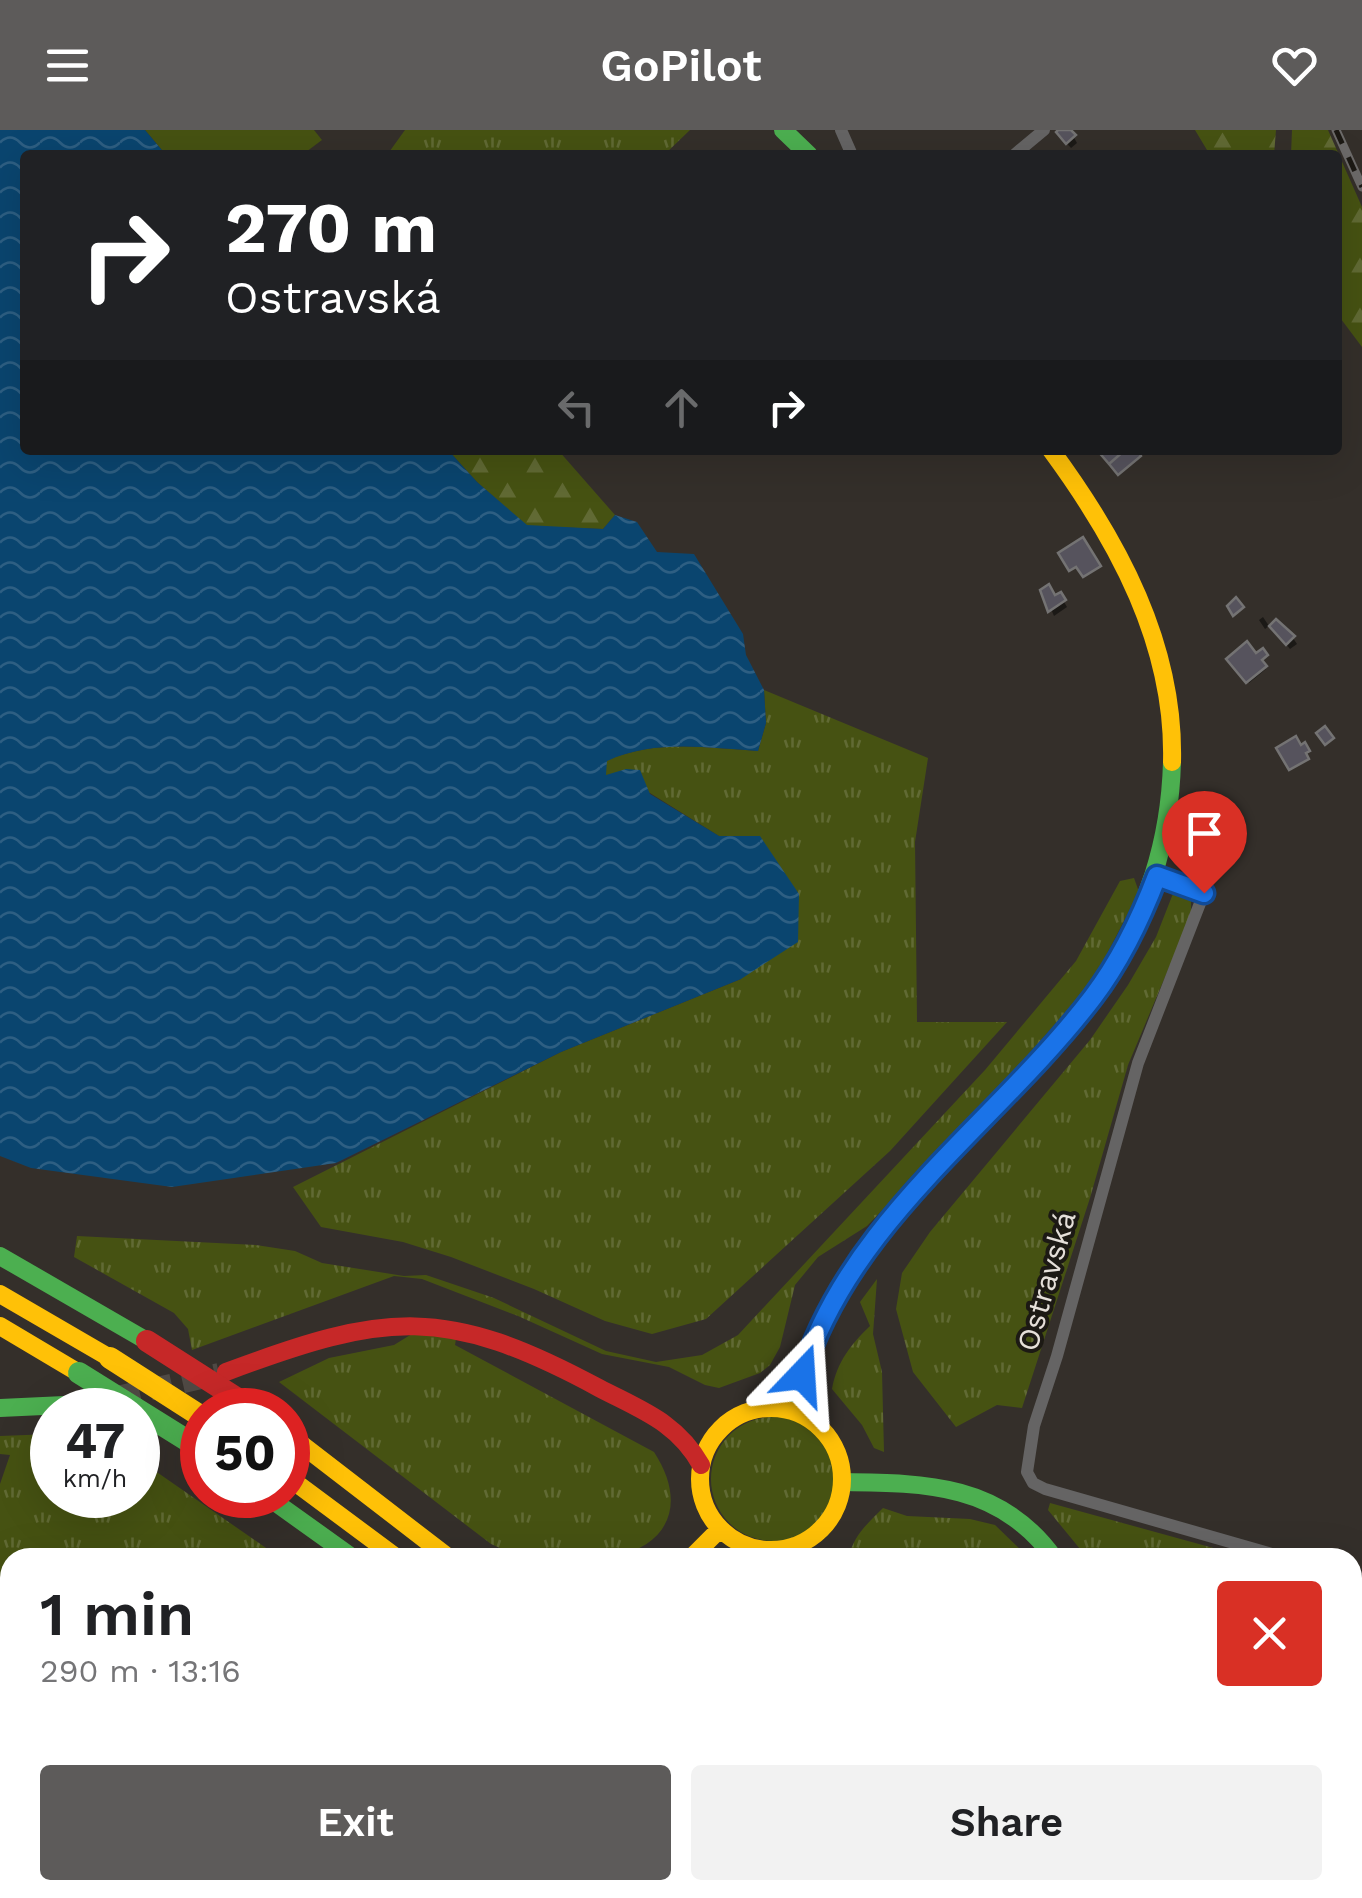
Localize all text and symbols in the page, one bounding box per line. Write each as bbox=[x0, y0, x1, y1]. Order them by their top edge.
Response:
icon: menu bbox=[40, 38, 95, 93]
icon: heart bbox=[1267, 38, 1322, 93]
text: GoPilot bbox=[600, 39, 762, 92]
text: 270 m bbox=[225, 187, 437, 269]
icon: right bbox=[60, 190, 190, 320]
text: Ostravská bbox=[225, 271, 441, 324]
icon: left bbox=[549, 380, 604, 435]
icon: ahead bbox=[654, 380, 709, 435]
icon: right bbox=[759, 380, 814, 435]
pin bbox=[1162, 791, 1247, 894]
icon: arrive bbox=[1177, 806, 1232, 861]
street label: Ostravská bbox=[1009, 1207, 1083, 1355]
position arrow bbox=[750, 1323, 854, 1427]
speed limit sign: 50 bbox=[180, 1388, 310, 1518]
text: 47 bbox=[65, 1411, 125, 1470]
text: km/h bbox=[63, 1464, 127, 1493]
text: 1 min bbox=[40, 1579, 194, 1650]
button: close bbox=[1217, 1581, 1322, 1686]
text: 290 m · 13:16 bbox=[40, 1652, 241, 1690]
button: Exit bbox=[40, 1765, 671, 1880]
button: Share bbox=[691, 1765, 1322, 1880]

